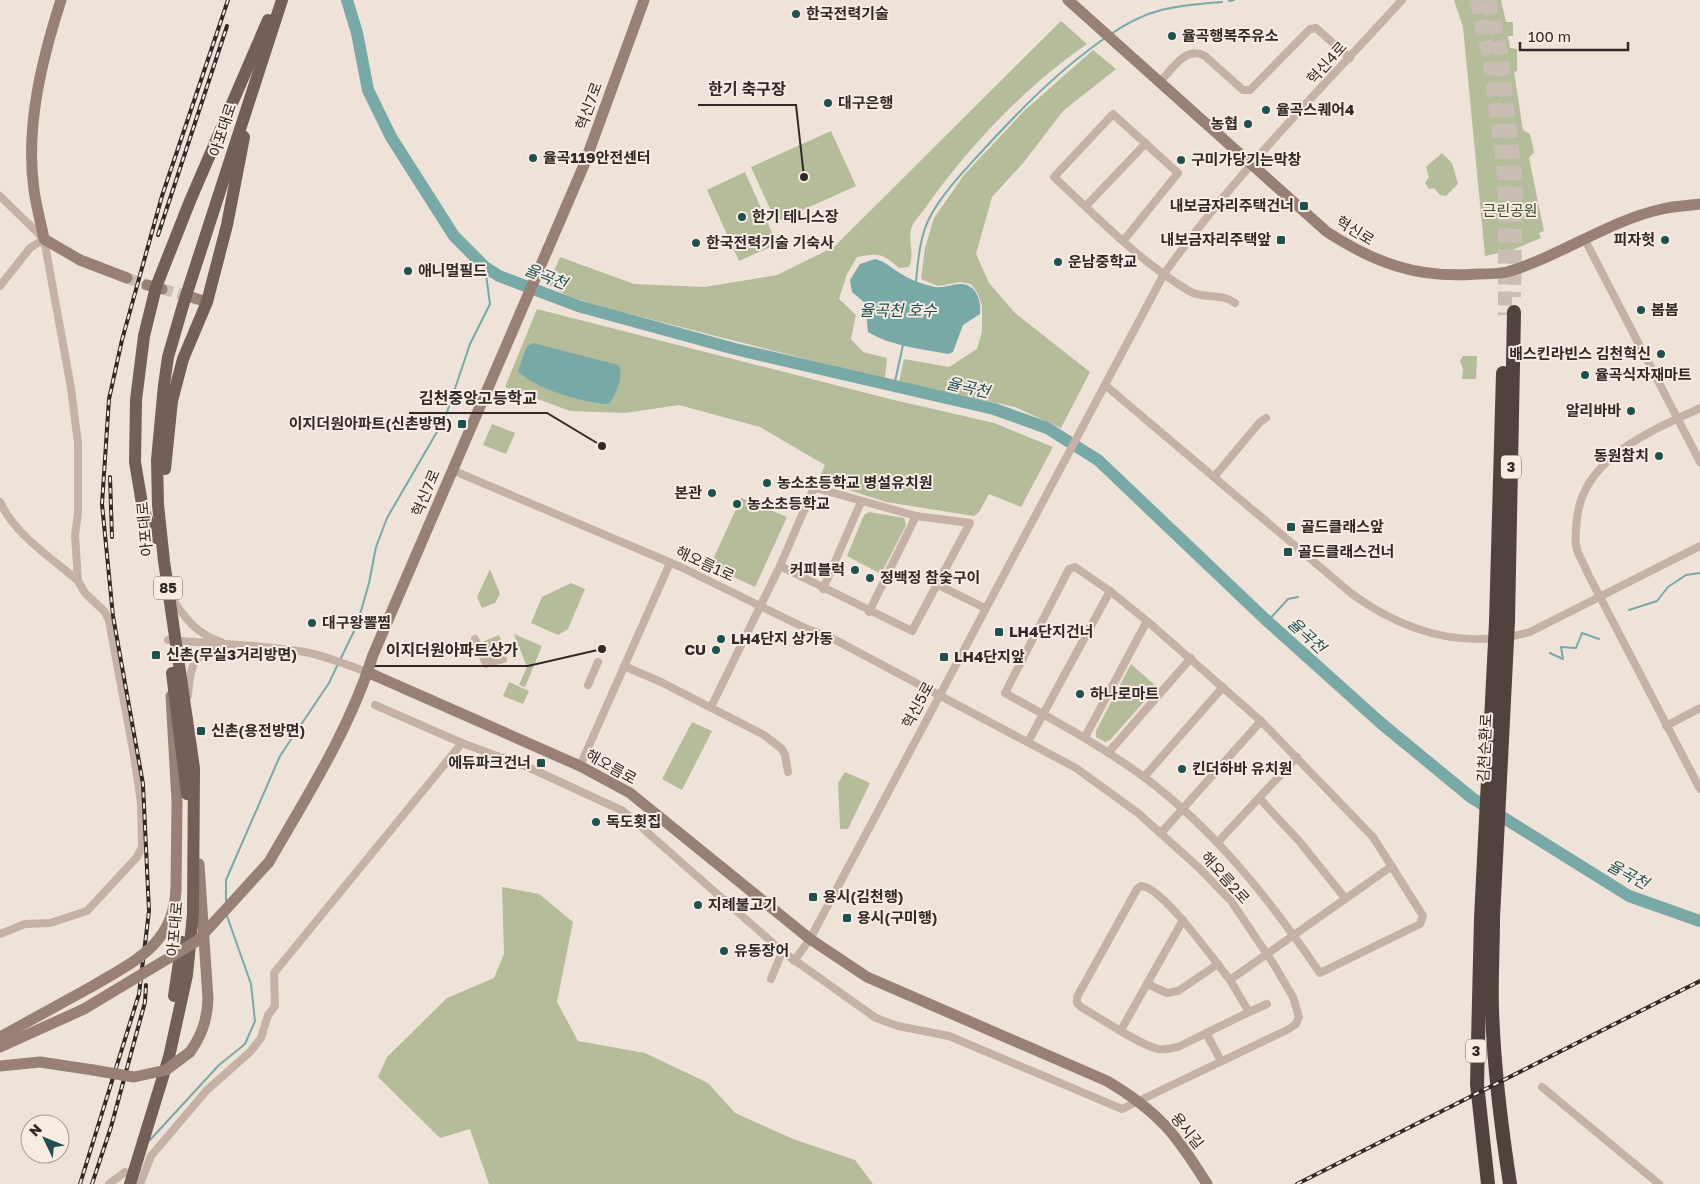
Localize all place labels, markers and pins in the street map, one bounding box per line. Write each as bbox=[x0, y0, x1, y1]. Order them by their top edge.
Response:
place label: 한국전력기술 bbox=[806, 4, 889, 22]
marker: 한국전력기술 bbox=[790, 8, 802, 20]
place label: 율곡행복주유소 bbox=[1182, 26, 1279, 44]
marker: 율곡행복주유소 bbox=[1166, 30, 1178, 42]
callout: 한기 축구장 bbox=[698, 74, 796, 105]
place label: 대구은행 bbox=[838, 93, 893, 111]
marker: 대구은행 bbox=[822, 97, 834, 109]
place label: 율곡스퀘어4 bbox=[1276, 100, 1354, 118]
marker: 율곡스퀘어4 bbox=[1260, 104, 1272, 116]
place label: 농협 bbox=[1210, 114, 1238, 132]
marker: 농협 bbox=[1242, 118, 1254, 130]
place label: 율곡119안전센터 bbox=[543, 148, 651, 166]
place label: 구미가당기는막창 bbox=[1191, 150, 1302, 168]
marker: 율곡119안전센터 bbox=[527, 152, 539, 164]
marker: 구미가당기는막창 bbox=[1175, 154, 1187, 166]
place label: 내보금자리주택건너 bbox=[1170, 196, 1294, 214]
marker: 내보금자리주택건너 bbox=[1298, 200, 1310, 212]
place label: 한기 테니스장 bbox=[752, 207, 839, 225]
marker: 한기 테니스장 bbox=[736, 211, 748, 223]
place label: 내보금자리주택앞 bbox=[1161, 230, 1271, 248]
place label: 피자헛 bbox=[1614, 230, 1655, 248]
place label: 한국전력기술 기숙사 bbox=[706, 233, 834, 251]
marker: 내보금자리주택앞 bbox=[1275, 234, 1287, 246]
marker: 피자헛 bbox=[1659, 234, 1671, 246]
marker: 한국전력기술 기숙사 bbox=[690, 237, 702, 249]
place label: 운남중학교 bbox=[1068, 252, 1137, 270]
marker: 운남중학교 bbox=[1052, 256, 1064, 268]
place label: 애니멀필드 bbox=[418, 261, 487, 279]
marker: 애니멀필드 bbox=[402, 265, 414, 277]
place label: 봄봄 bbox=[1651, 300, 1679, 318]
marker: 봄봄 bbox=[1635, 304, 1647, 316]
place label: 배스킨라빈스 김천혁신 bbox=[1509, 344, 1651, 362]
marker: 배스킨라빈스 김천혁신 bbox=[1655, 348, 1667, 360]
place label: 율곡식자재마트 bbox=[1595, 365, 1692, 383]
marker: 율곡식자재마트 bbox=[1579, 369, 1591, 381]
callout: 김천중앙고등학교 bbox=[409, 382, 547, 413]
place label: 알리바바 bbox=[1566, 401, 1621, 419]
marker: 알리바바 bbox=[1625, 405, 1637, 417]
place label: 이지더원아파트(신촌방면) bbox=[289, 414, 452, 432]
marker: 이지더원아파트(신촌방면) bbox=[456, 418, 468, 430]
place label: 동원참치 bbox=[1594, 446, 1649, 464]
marker: 동원참치 bbox=[1653, 450, 1665, 462]
place label: 농소초등학교 병설유치원 bbox=[777, 473, 933, 491]
marker: 농소초등학교 병설유치원 bbox=[761, 477, 773, 489]
place label: 본관 bbox=[674, 483, 702, 501]
marker: 본관 bbox=[706, 487, 718, 499]
place label: 농소초등학교 bbox=[747, 494, 830, 512]
marker: 농소초등학교 bbox=[731, 498, 743, 510]
place label: 골드클래스앞 bbox=[1301, 517, 1384, 535]
marker: 골드클래스앞 bbox=[1285, 521, 1297, 533]
place label: 골드클래스건너 bbox=[1298, 542, 1395, 560]
marker: 골드클래스건너 bbox=[1282, 546, 1294, 558]
place label: 커피블럭 bbox=[790, 560, 845, 578]
marker: 커피블럭 bbox=[849, 564, 861, 576]
place label: 정백정 참숯구이 bbox=[880, 568, 980, 586]
marker: 정백정 참숯구이 bbox=[864, 572, 876, 584]
place label: 대구왕뽈찜 bbox=[322, 613, 391, 631]
marker: 대구왕뽈찜 bbox=[306, 617, 318, 629]
place label: LH4단지건너 bbox=[1009, 622, 1094, 640]
marker: LH4단지건너 bbox=[993, 626, 1005, 638]
place label: LH4단지 상가동 bbox=[731, 629, 833, 647]
marker: LH4단지 상가동 bbox=[715, 633, 727, 645]
callout: 이지더원아파트상가 bbox=[375, 635, 528, 666]
place label: CU bbox=[684, 640, 706, 658]
marker: CU bbox=[710, 644, 722, 656]
place label: 신촌(무실3거리방면) bbox=[166, 645, 297, 663]
place label: LH4단지앞 bbox=[954, 647, 1025, 665]
marker: 신촌(무실3거리방면) bbox=[150, 649, 162, 661]
marker: LH4단지앞 bbox=[938, 651, 950, 663]
place label: 하나로마트 bbox=[1090, 684, 1159, 702]
marker: 하나로마트 bbox=[1074, 688, 1086, 700]
place label: 신촌(용전방면) bbox=[211, 721, 305, 739]
marker: 신촌(용전방면) bbox=[195, 725, 207, 737]
place label: 에듀파크건너 bbox=[448, 753, 531, 771]
marker: 에듀파크건너 bbox=[535, 757, 547, 769]
place label: 킨더하바 유치원 bbox=[1192, 759, 1292, 777]
marker: 킨더하바 유치원 bbox=[1176, 763, 1188, 775]
place label: 독도횟집 bbox=[606, 812, 661, 830]
marker: 독도횟집 bbox=[590, 816, 602, 828]
place label: 용시(김천행) bbox=[823, 887, 903, 905]
marker: 용시(김천행) bbox=[807, 891, 819, 903]
place label: 지례불고기 bbox=[708, 895, 777, 913]
marker: 지례불고기 bbox=[692, 899, 704, 911]
place label: 용시(구미행) bbox=[857, 908, 937, 926]
marker: 용시(구미행) bbox=[841, 912, 853, 924]
place label: 유동장어 bbox=[734, 941, 789, 959]
marker: 유동장어 bbox=[718, 945, 730, 957]

